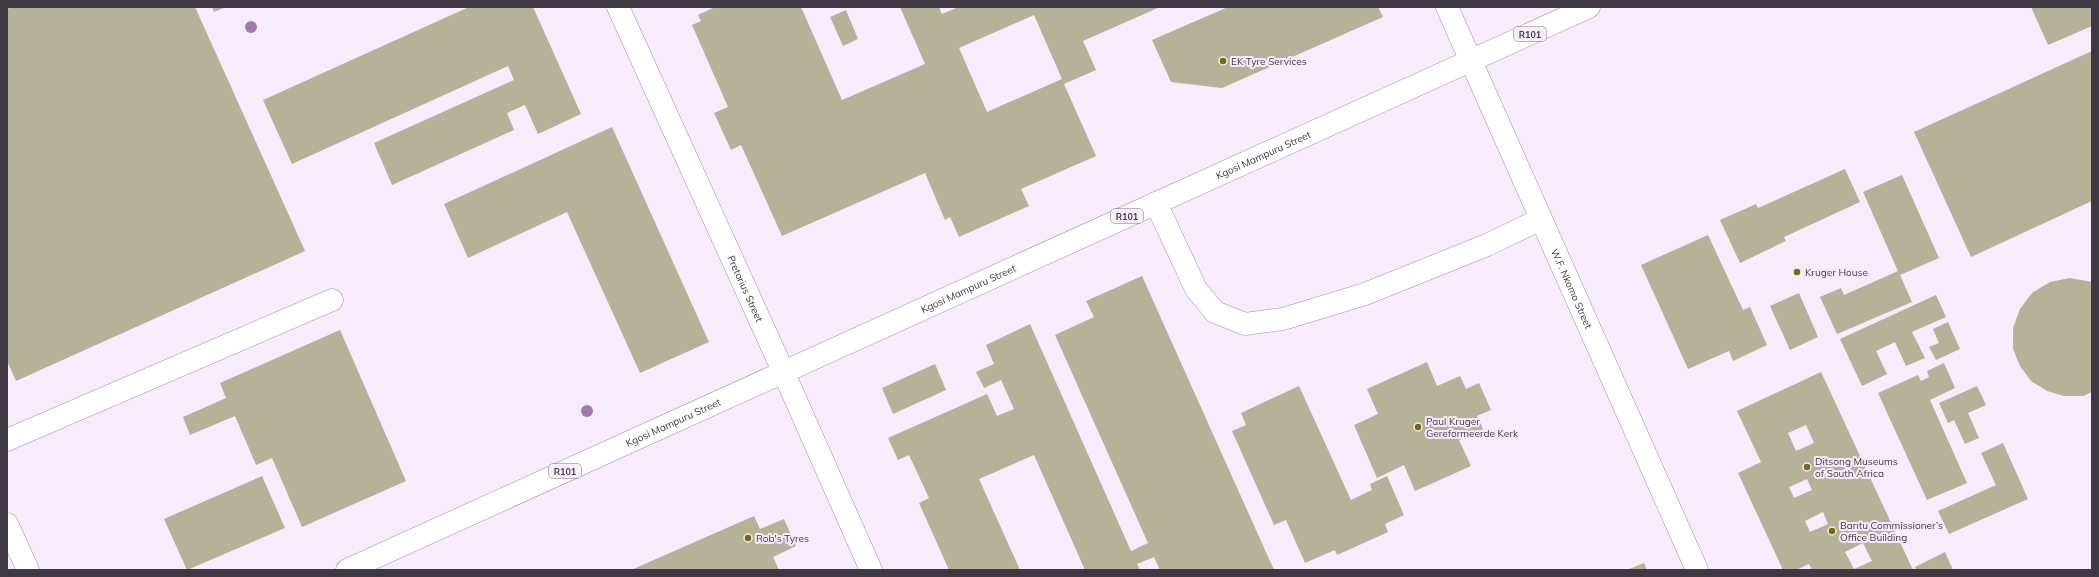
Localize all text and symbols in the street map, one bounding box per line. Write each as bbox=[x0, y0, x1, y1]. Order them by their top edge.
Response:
road number: R101 bbox=[1514, 27, 1546, 41]
place label: EK Tyre Services bbox=[1231, 55, 1307, 68]
marker: EK Tyre Services bbox=[1218, 56, 1228, 66]
street label: Kgosi Mampuru Street bbox=[1214, 127, 1313, 182]
road number: R101 bbox=[1111, 209, 1143, 223]
street label: W.F. Nkomo Street bbox=[1549, 246, 1596, 331]
street label: Pretorius Street bbox=[725, 253, 767, 324]
street label: Kgosi Mampuru Street bbox=[919, 261, 1018, 316]
place label: Kruger House bbox=[1805, 266, 1868, 279]
marker: Kruger House bbox=[1792, 267, 1802, 277]
street label: Kgosi Mampuru Street bbox=[624, 395, 723, 449]
place label: Paul Kruger Gereformeerde Kerk bbox=[1426, 415, 1519, 440]
marker: Paul Kruger Gereformeerde Kerk bbox=[1413, 422, 1423, 432]
place label: Ditsong Museums of South Africa bbox=[1815, 455, 1898, 480]
marker: Ditsong Museums of South Africa bbox=[1802, 462, 1812, 472]
road number: R101 bbox=[549, 464, 581, 478]
place label: Bantu Commissioner’s Office Building bbox=[1840, 519, 1943, 544]
marker: Bantu Commissioner’s Office Building bbox=[1827, 526, 1837, 536]
place label: Rob's Tyres bbox=[756, 532, 809, 545]
marker: Rob's Tyres bbox=[743, 533, 753, 543]

